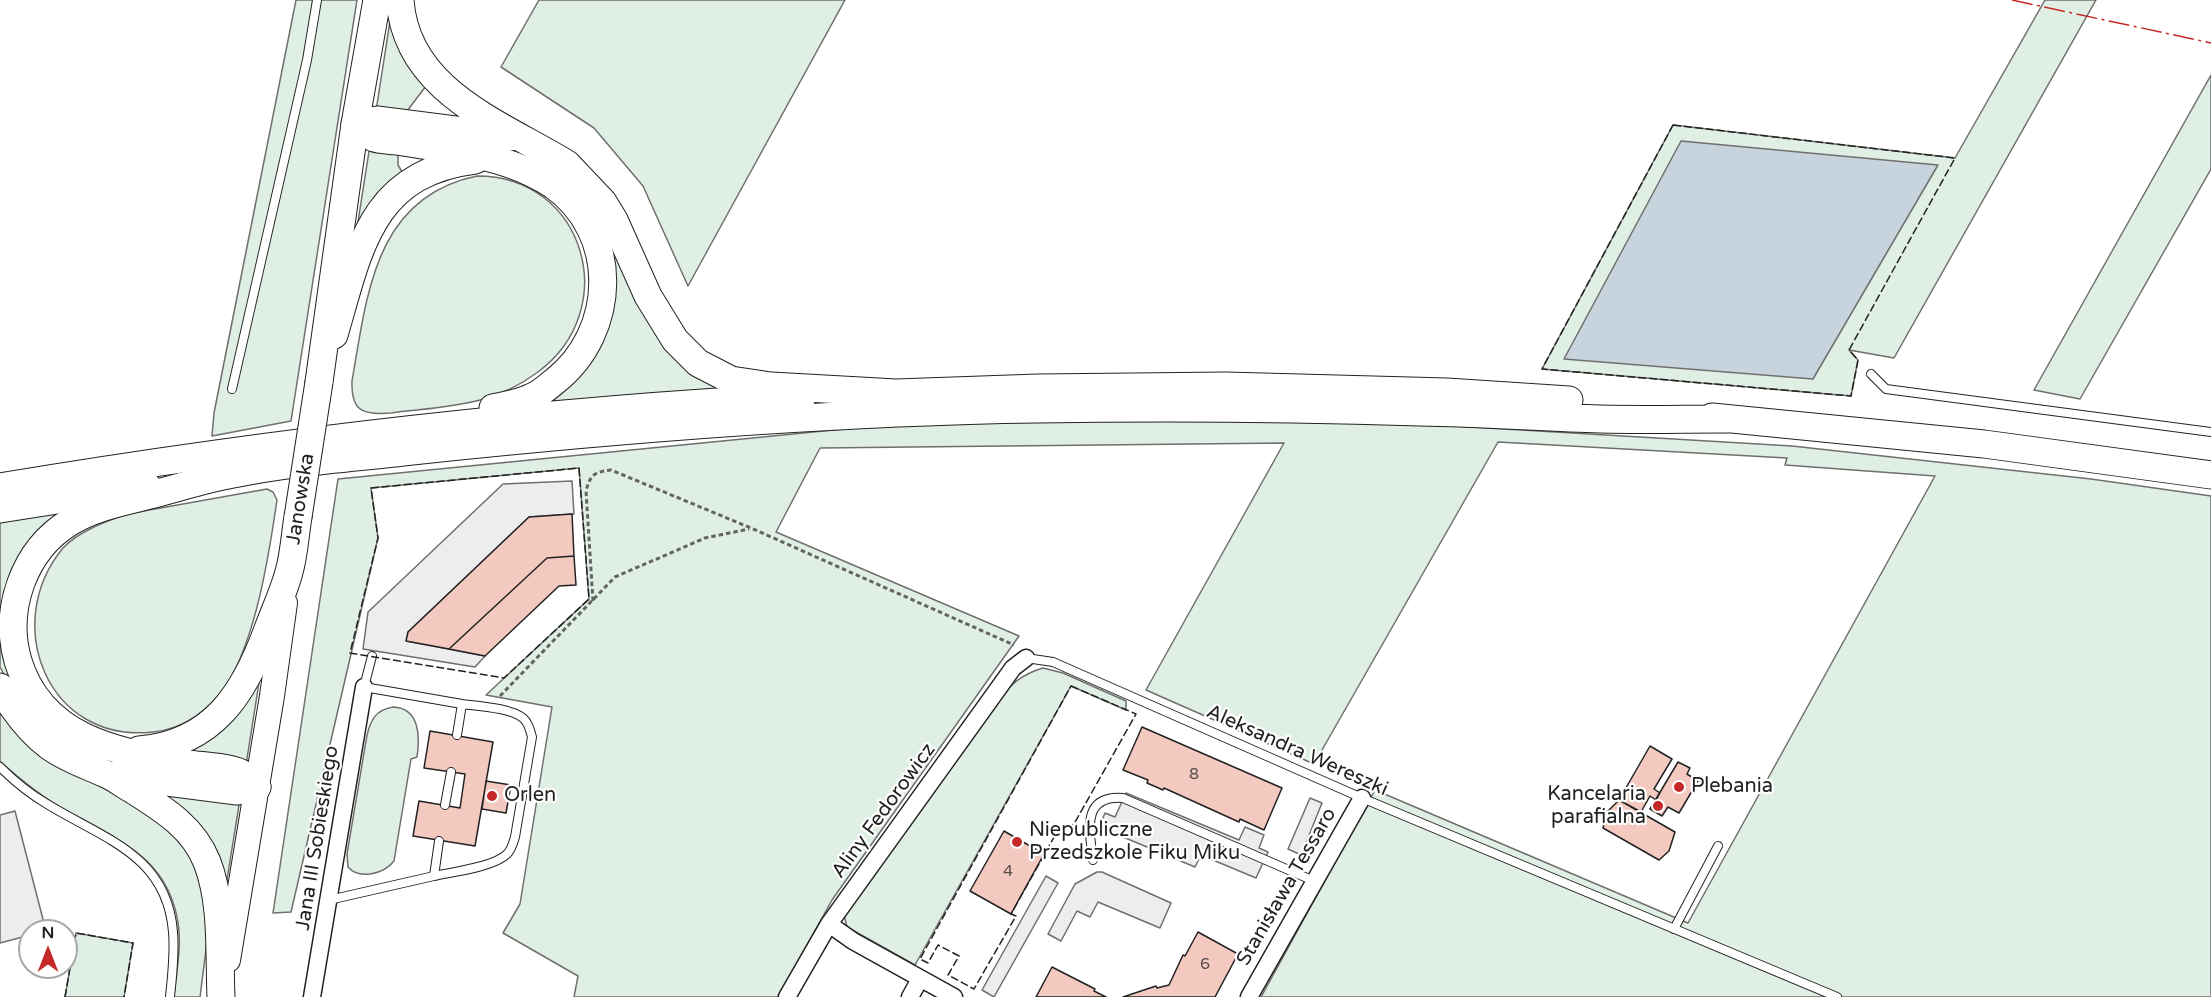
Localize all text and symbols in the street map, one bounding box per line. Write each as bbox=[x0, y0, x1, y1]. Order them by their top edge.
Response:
street label: Janowska bbox=[282, 452, 320, 546]
street label: Aleksandra Wereszki bbox=[1202, 700, 1392, 802]
street label: Aliny Fedorowicz bbox=[827, 739, 941, 883]
street label: Jana III Sobieskiego bbox=[292, 744, 344, 932]
house number: 8 bbox=[1189, 765, 1199, 785]
place label: Plebania bbox=[1691, 775, 1773, 799]
marker: Plebania bbox=[1672, 780, 1686, 794]
place label: Kancelaria parafialna bbox=[1547, 783, 1646, 830]
place label: Orlen bbox=[504, 784, 556, 808]
marker: Orlen bbox=[485, 789, 499, 803]
marker: Kancelaria parafialna bbox=[1651, 799, 1665, 813]
street label: Stanisława Tessaro bbox=[1232, 804, 1342, 970]
place label: Niepubliczne Przedszkole Fiku Miku bbox=[1029, 819, 1240, 866]
marker: Niepubliczne Przedszkole Fiku Miku bbox=[1010, 835, 1024, 849]
house number: 4 bbox=[1003, 862, 1013, 882]
north arrow bbox=[18, 919, 78, 979]
text: N bbox=[42, 923, 54, 943]
house number: 6 bbox=[1200, 955, 1210, 975]

